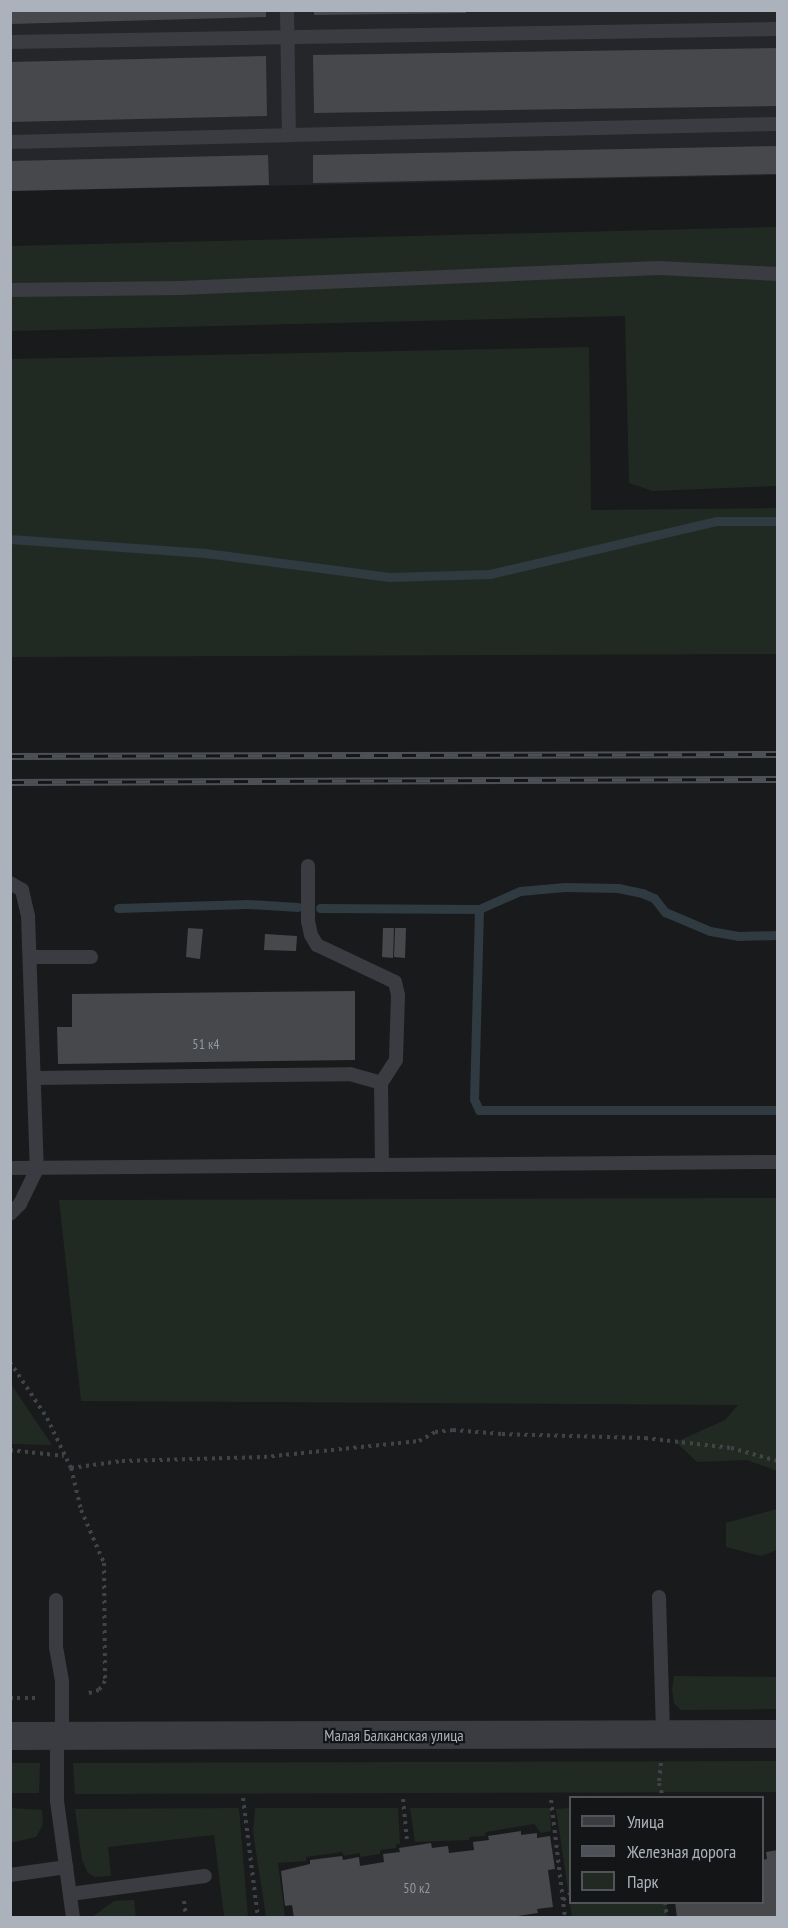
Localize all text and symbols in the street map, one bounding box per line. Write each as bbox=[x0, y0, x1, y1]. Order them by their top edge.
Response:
house number: 51 к4 bbox=[192, 1036, 220, 1052]
street label: Малая Балканская улица bbox=[324, 1725, 464, 1745]
legend bbox=[569, 1796, 764, 1904]
text: Улица bbox=[627, 1810, 664, 1833]
text: Железная дорога bbox=[627, 1840, 736, 1863]
text: Парк bbox=[627, 1870, 658, 1893]
house number: 50 к2 bbox=[403, 1880, 431, 1896]

